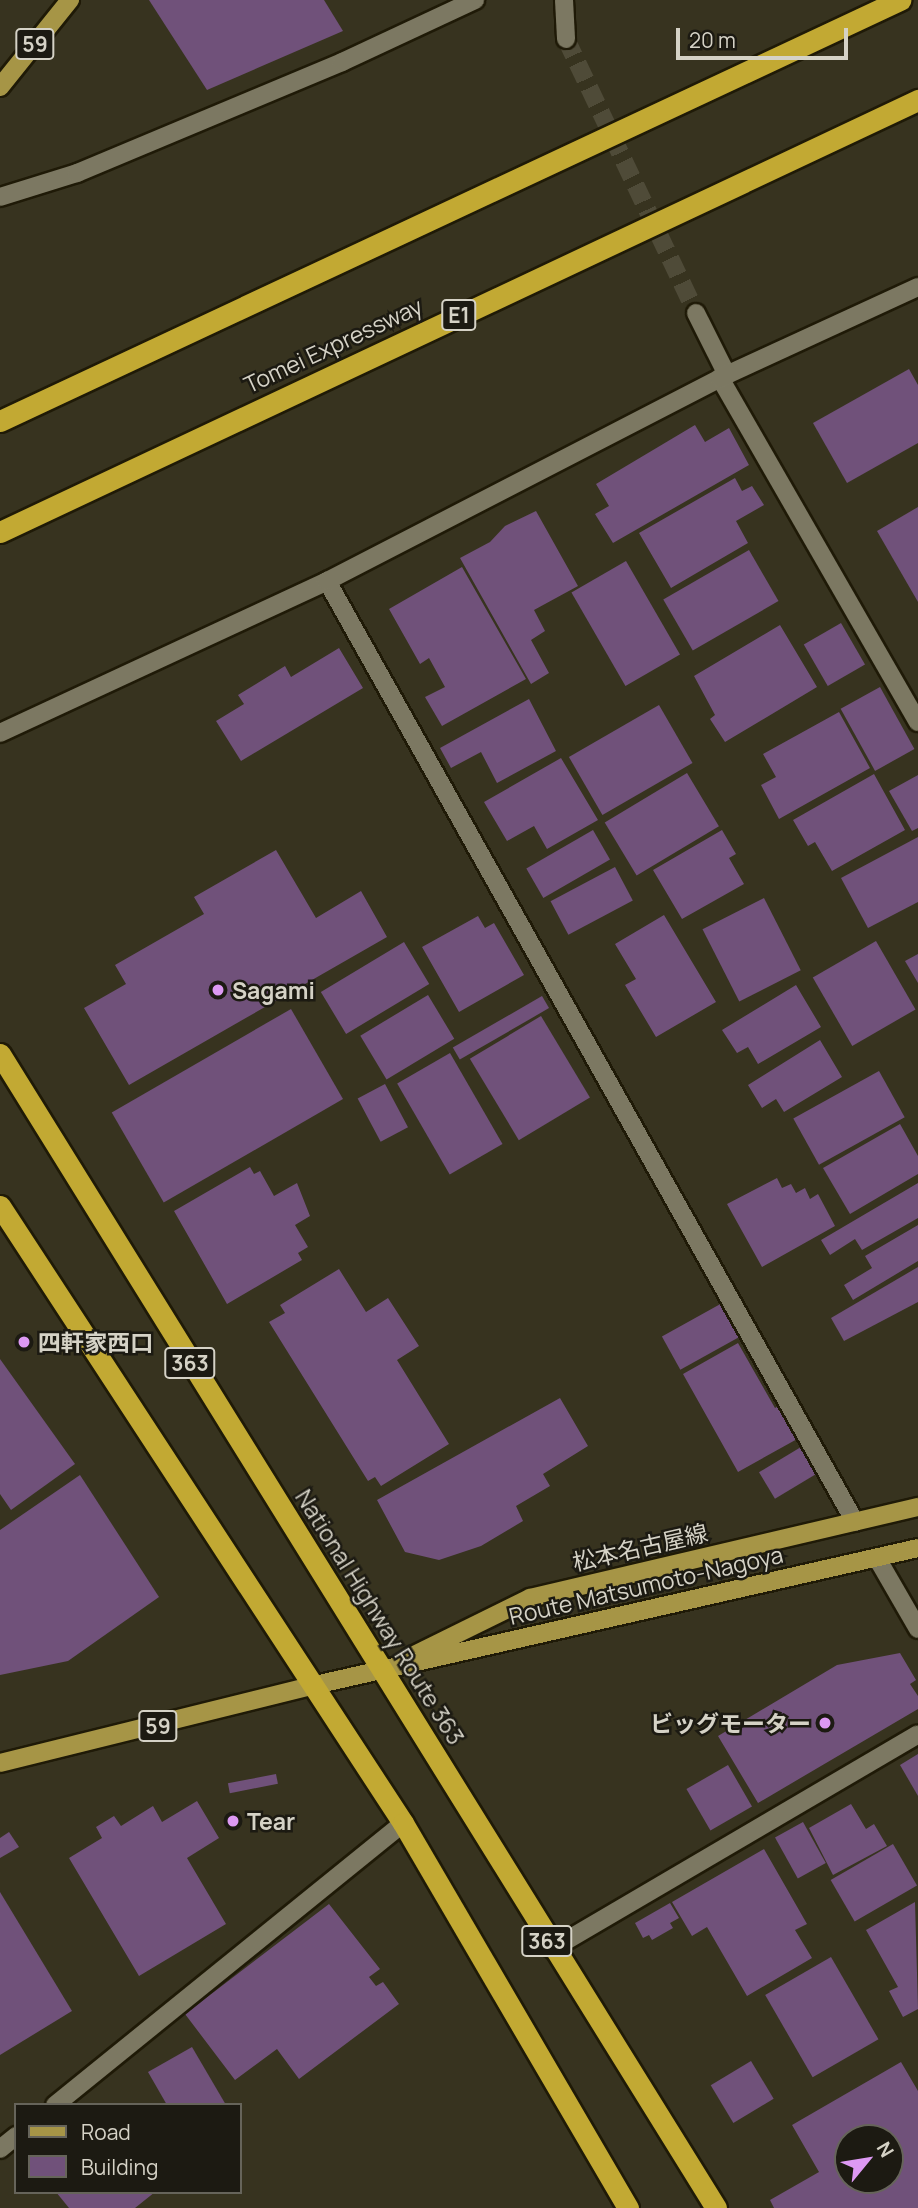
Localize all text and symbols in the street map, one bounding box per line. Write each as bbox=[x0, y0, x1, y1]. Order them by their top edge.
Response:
scale bar bbox=[680, 14, 852, 58]
road number: 59 bbox=[14, 26, 56, 61]
text: 20 m bbox=[689, 26, 736, 54]
street label: Tomei Expressway bbox=[239, 292, 427, 398]
road number: E1 bbox=[440, 298, 478, 332]
place label: Sagami bbox=[232, 976, 315, 1004]
marker: Sagami bbox=[210, 982, 226, 998]
place label: 四軒家西口 bbox=[38, 1328, 153, 1356]
marker: 四軒家西口 bbox=[16, 1334, 32, 1350]
road number: 363 bbox=[164, 1346, 216, 1380]
street label: National Highway Route 363 bbox=[290, 1484, 470, 1750]
street label: 松本名古屋線 bbox=[570, 1518, 710, 1576]
street label: Route Matsumoto-Nagoya bbox=[506, 1540, 786, 1630]
road number: 59 bbox=[137, 1708, 179, 1744]
place label: ビッグモーター bbox=[650, 1709, 811, 1737]
marker: ビッグモーター bbox=[817, 1715, 833, 1731]
place label: Tear bbox=[247, 1807, 295, 1835]
marker: Tear bbox=[225, 1813, 241, 1829]
road number: 363 bbox=[521, 1924, 573, 1958]
legend bbox=[14, 2103, 242, 2194]
text: Road bbox=[81, 2118, 131, 2146]
north arrow bbox=[834, 2124, 904, 2194]
text: N bbox=[871, 2137, 900, 2162]
text: Building bbox=[81, 2153, 158, 2181]

